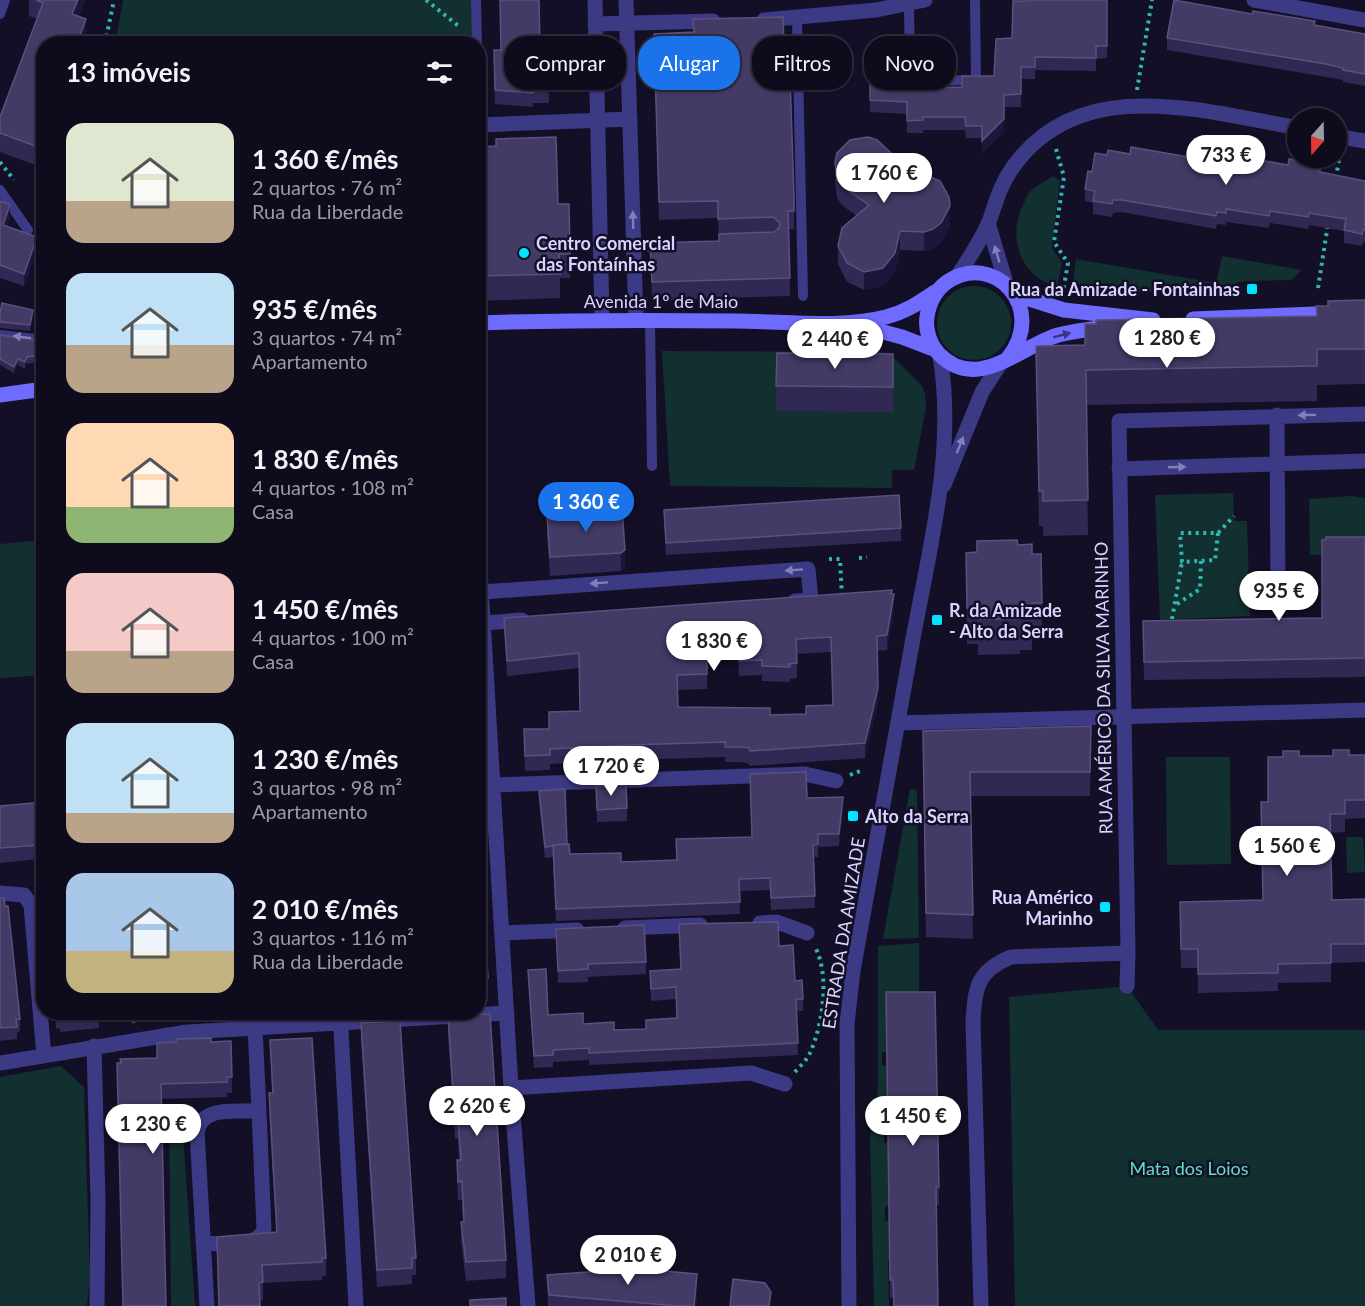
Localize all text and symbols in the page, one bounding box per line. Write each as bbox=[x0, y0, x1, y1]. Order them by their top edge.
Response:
chip: Comprar bbox=[504, 36, 626, 90]
chip: Alugar bbox=[638, 36, 740, 90]
chip: Filtros bbox=[752, 36, 852, 90]
chip: Novo bbox=[864, 36, 956, 90]
text: 13 imóveis bbox=[66, 56, 191, 88]
icon: filters bbox=[423, 56, 456, 89]
north arrow bbox=[1287, 108, 1347, 168]
map controls bbox=[1287, 108, 1347, 168]
pin: 733 € bbox=[1184, 135, 1268, 186]
text: 733 € bbox=[1200, 142, 1252, 166]
text: 1 360 €/mês bbox=[252, 143, 398, 175]
icon: home bbox=[114, 147, 186, 219]
pin: 1 760 € bbox=[829, 153, 939, 204]
text: 1 760 € bbox=[850, 160, 918, 184]
text: 2 quartos · 76 m² bbox=[252, 175, 402, 199]
text: Rua da Liberdade bbox=[252, 199, 403, 223]
one-way arrow bbox=[628, 210, 637, 229]
place label: Centro Comercial das Fontaínhas bbox=[536, 232, 675, 275]
one-way arrow bbox=[992, 245, 1001, 263]
marker: Centro Comercial das Fontaínhas bbox=[517, 246, 531, 260]
place label: Rua da Amizade - Fontainhas bbox=[1010, 278, 1240, 300]
marker: Rua da Amizade - Fontainhas bbox=[1245, 282, 1259, 296]
street label: Avenida 1º de Maio bbox=[584, 290, 738, 312]
text: 935 €/mês bbox=[252, 293, 377, 325]
icon: home bbox=[114, 297, 186, 369]
pin: 1 280 € bbox=[1112, 318, 1222, 369]
pin: 2 440 € bbox=[780, 319, 890, 370]
text: 3 quartos · 74 m² bbox=[252, 325, 402, 349]
text: 1 280 € bbox=[1133, 325, 1201, 349]
text: 2 440 € bbox=[801, 326, 869, 350]
one-way arrow bbox=[1053, 330, 1071, 340]
one-way arrow bbox=[12, 333, 31, 342]
text: Apartamento bbox=[252, 349, 368, 373]
one-way arrow bbox=[1297, 410, 1316, 420]
one-way arrow bbox=[955, 435, 965, 453]
text: 1 830 €/mês bbox=[252, 443, 398, 475]
icon: home bbox=[114, 447, 186, 519]
one-way arrow bbox=[1168, 462, 1187, 472]
text: 4 quartos · 108 m² bbox=[252, 475, 414, 499]
pin: 1 360 € bbox=[531, 482, 641, 533]
text: 1 360 € bbox=[552, 489, 620, 513]
text: Casa bbox=[252, 499, 294, 523]
street label: RUA AMÉRICO DA SILVA MARINHO bbox=[1089, 542, 1117, 834]
one-way arrow bbox=[784, 565, 803, 574]
pin: 935 € bbox=[1237, 571, 1321, 622]
text: 935 € bbox=[1253, 578, 1305, 602]
one-way arrow bbox=[590, 579, 609, 588]
text: 1 450 €/mês bbox=[252, 593, 398, 625]
icon: home bbox=[114, 597, 186, 669]
place label: R. da Amizade - Alto da Serra bbox=[949, 599, 1063, 642]
marker: R. da Amizade - Alto da Serra bbox=[930, 613, 944, 627]
pin: 1 830 € bbox=[659, 621, 769, 672]
text: 4 quartos · 100 m² bbox=[252, 625, 414, 649]
text: 1 830 € bbox=[680, 628, 748, 652]
text: Casa bbox=[252, 649, 294, 673]
text: 1 230 €/mês bbox=[252, 743, 398, 775]
pin: 1 720 € bbox=[556, 746, 666, 797]
icon: home bbox=[114, 747, 186, 819]
text: 1 720 € bbox=[577, 753, 645, 777]
text: 3 quartos · 98 m² bbox=[252, 775, 402, 799]
text: Apartamento bbox=[252, 799, 368, 823]
place label: Alto da Serra bbox=[864, 805, 969, 827]
marker: Alto da Serra bbox=[846, 809, 860, 823]
pin: 1 560 € bbox=[1232, 826, 1342, 877]
text: 1 560 € bbox=[1253, 833, 1321, 857]
street label: ESTRADA DA AMIZADE bbox=[817, 836, 869, 1030]
place label: Rua Américo Marinho bbox=[991, 886, 1093, 929]
text: 2 010 €/mês bbox=[252, 893, 398, 925]
icon: home bbox=[114, 897, 186, 969]
marker: Rua Américo Marinho bbox=[1098, 900, 1112, 914]
text: 3 quartos · 116 m² bbox=[252, 925, 414, 949]
text: Rua da Liberdade bbox=[252, 949, 403, 973]
pin: 2 620 € bbox=[422, 1086, 532, 1137]
text: 2 620 € bbox=[443, 1093, 511, 1117]
pin: 1 450 € bbox=[858, 1096, 968, 1147]
text: 1 450 € bbox=[879, 1103, 947, 1127]
pin: 1 230 € bbox=[98, 1104, 208, 1155]
text: 1 230 € bbox=[119, 1111, 187, 1135]
park label: Mata dos Loios bbox=[1129, 1157, 1249, 1179]
pin: 2 010 € bbox=[573, 1235, 683, 1286]
text: 2 010 € bbox=[594, 1242, 662, 1266]

